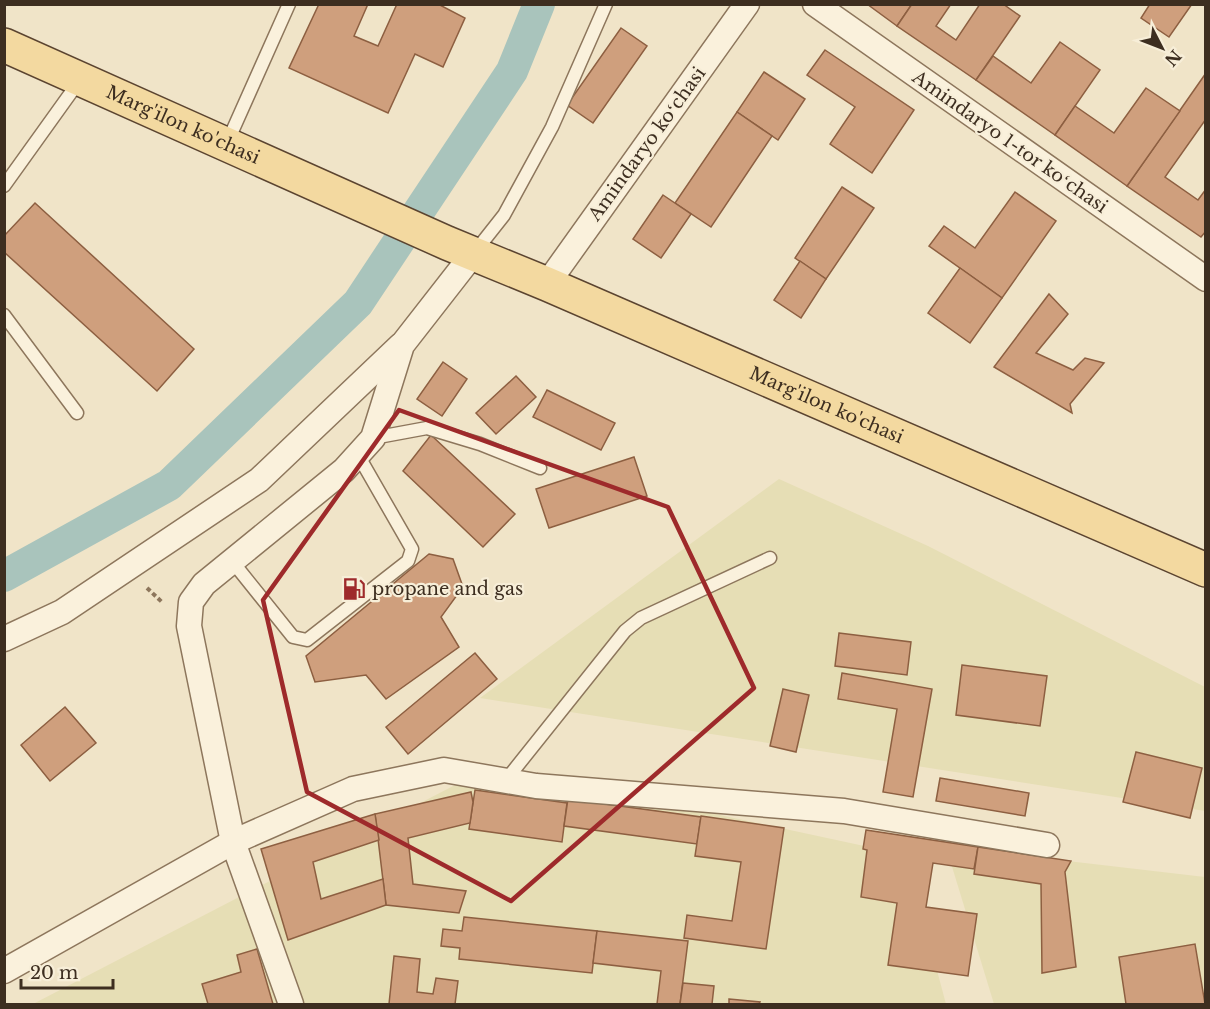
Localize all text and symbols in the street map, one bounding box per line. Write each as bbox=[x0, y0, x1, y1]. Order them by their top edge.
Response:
north arrow bbox=[1132, 18, 1192, 78]
text: N bbox=[1161, 46, 1186, 70]
street label: Amindaryo koʻchasi bbox=[583, 63, 710, 226]
street label: Amindaryo 1-tor koʻchasi bbox=[907, 66, 1112, 218]
street label: Marg'ilon ko'chasi bbox=[103, 81, 263, 169]
street label: Marg'ilon ko'chasi bbox=[746, 362, 907, 448]
fuel station icon: propane and gas bbox=[341, 576, 367, 602]
place label: propane and gas bbox=[372, 578, 523, 600]
scale bar bbox=[21, 952, 112, 990]
text: 20 m bbox=[30, 962, 78, 984]

